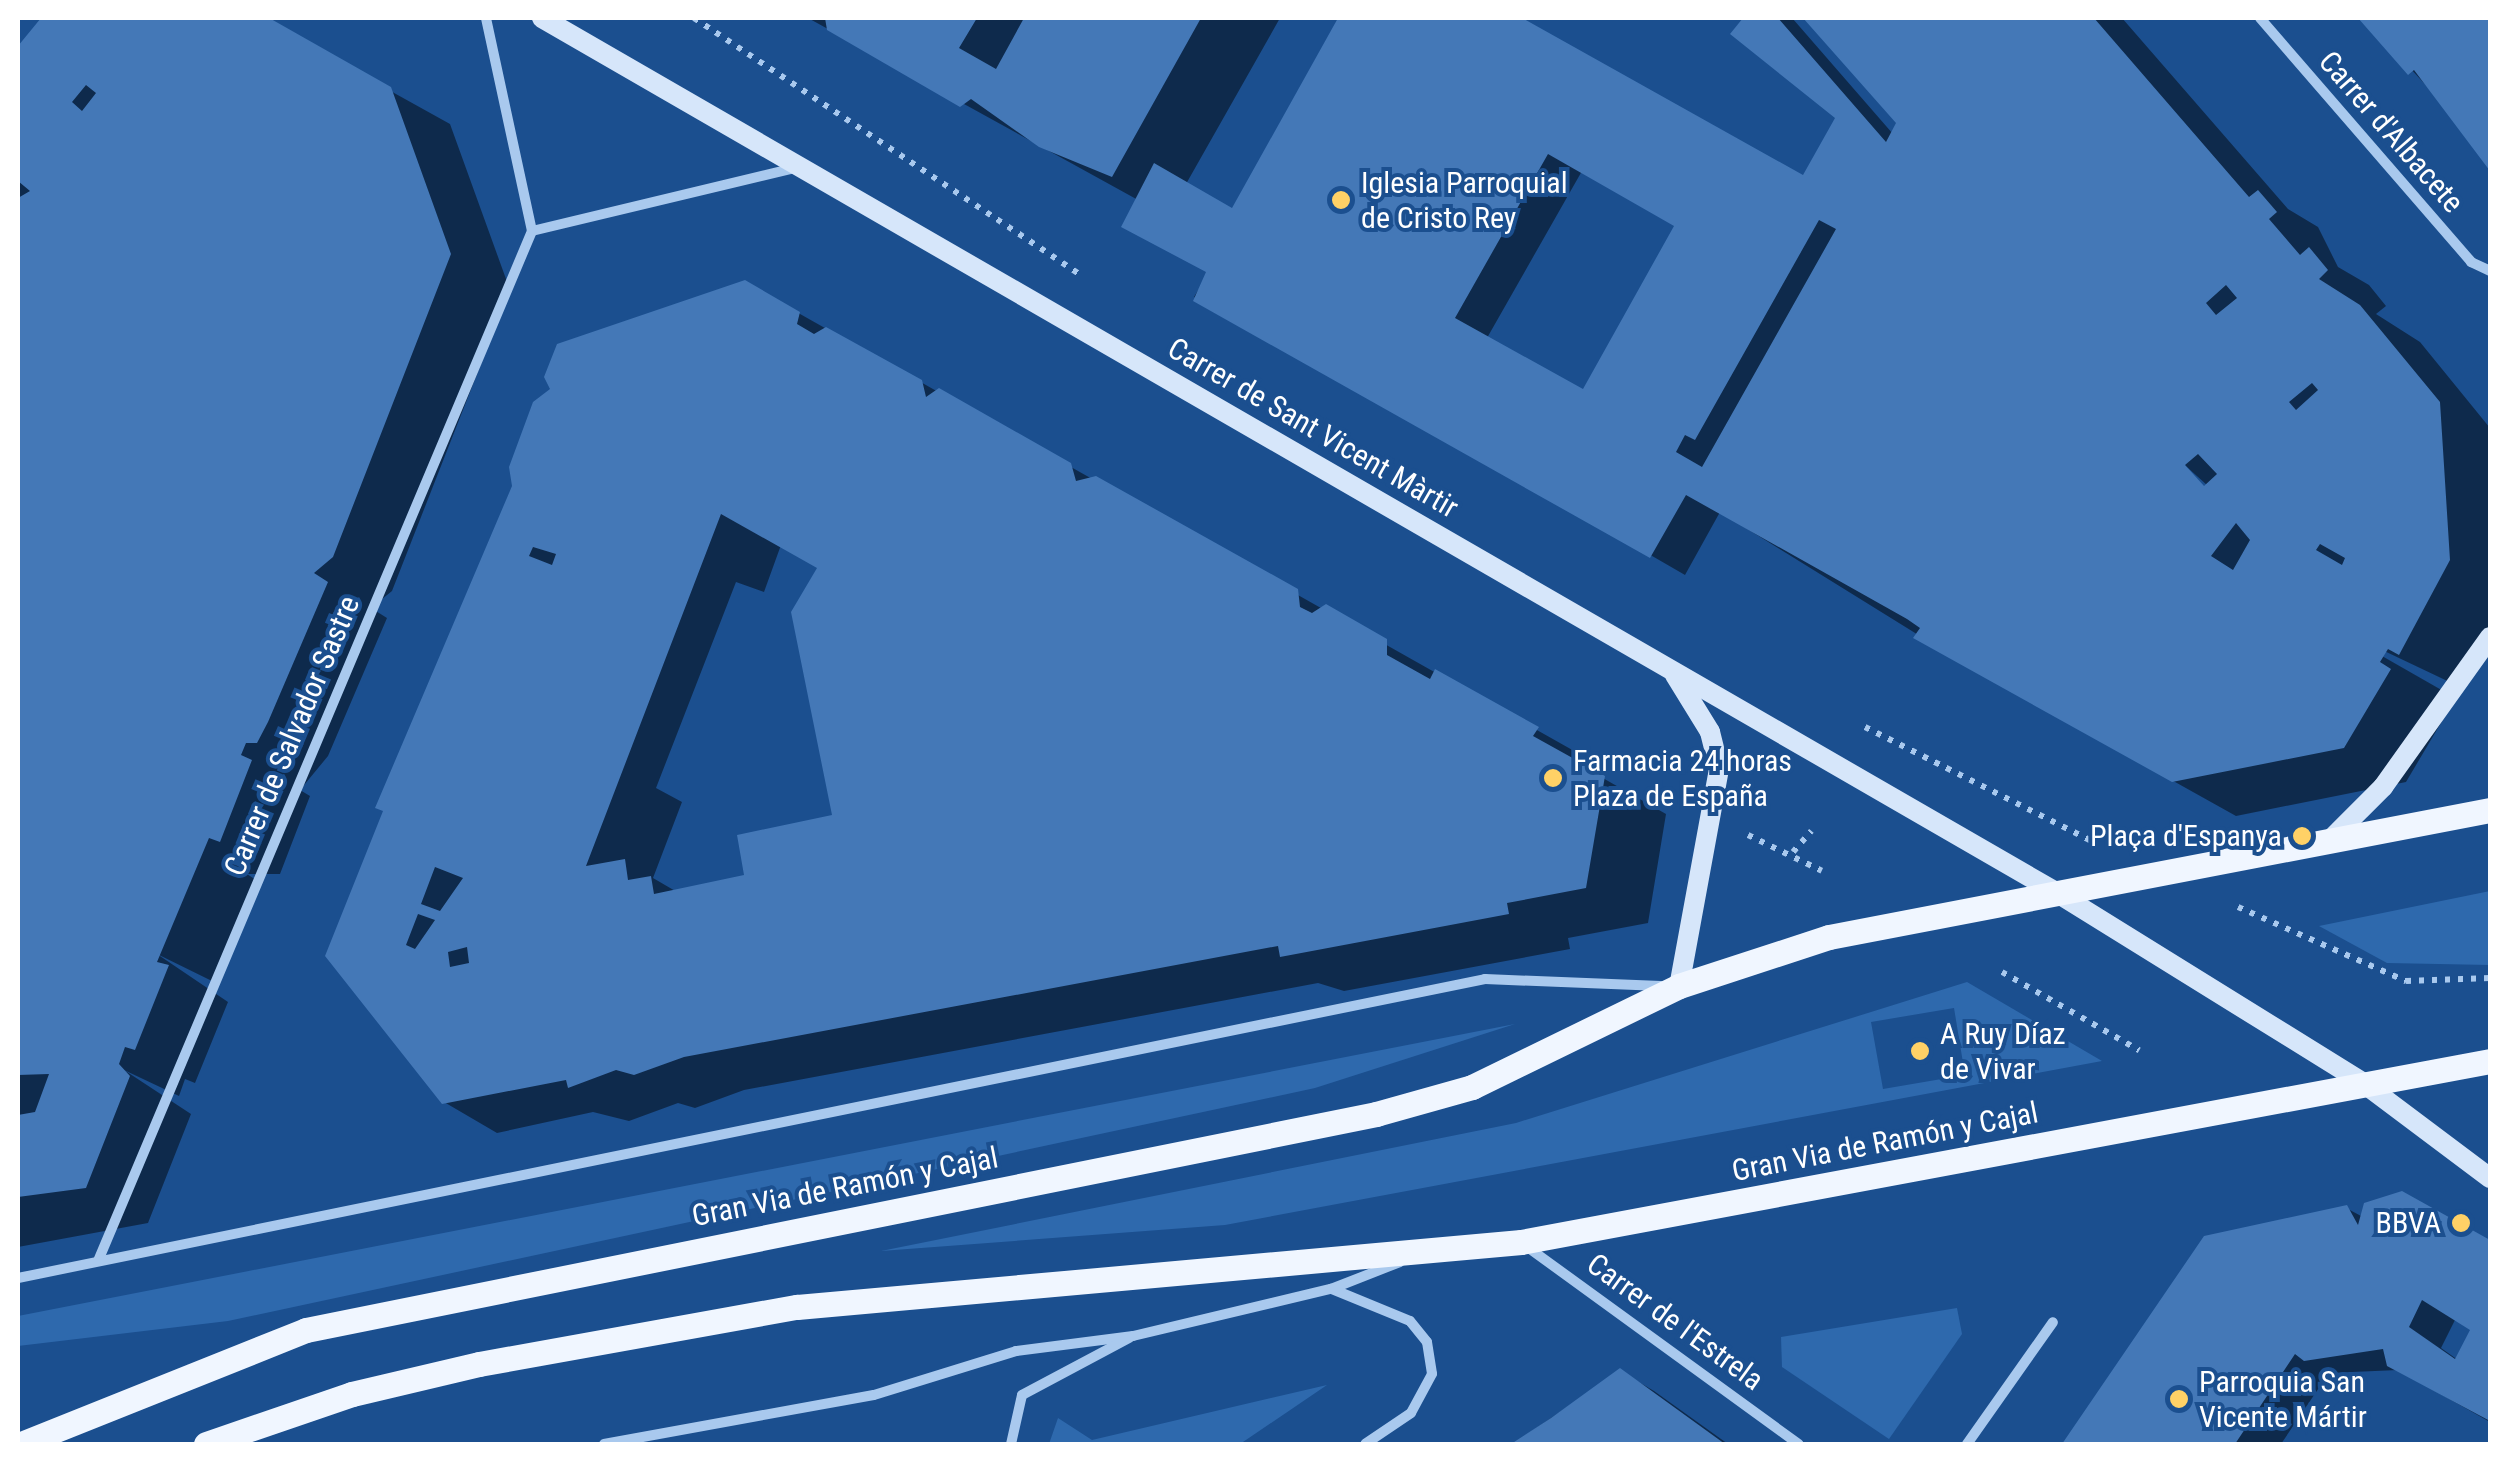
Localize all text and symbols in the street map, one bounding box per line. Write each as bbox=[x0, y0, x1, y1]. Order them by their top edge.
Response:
street label: Carrer d'Albacete bbox=[2311, 44, 2471, 220]
place label: Iglesia Parroquial de Cristo Rey bbox=[1361, 165, 1568, 236]
marker: Iglesia Parroquial de Cristo Rey bbox=[1330, 189, 1352, 211]
street label: Carrer de Sant Vicent Màrtir bbox=[1161, 330, 1465, 526]
street label: Carrer de Salvador Sastre bbox=[217, 591, 367, 881]
place label: Farmacia 24 horas Plaza de España bbox=[1573, 743, 1792, 814]
marker: Farmacia 24 horas Plaza de España bbox=[1542, 767, 1564, 789]
place label: Plaça d'Espanya bbox=[2090, 818, 2282, 854]
marker: Plaça d'Espanya bbox=[2291, 825, 2313, 847]
place label: A Ruy Díaz de Vivar bbox=[1940, 1016, 2066, 1086]
marker: A Ruy Díaz de Vivar bbox=[1909, 1040, 1931, 1062]
street label: Gran Via de Ramón y Cajal bbox=[1729, 1095, 2041, 1189]
street label: Gran Via de Ramón y Cajal bbox=[689, 1140, 1001, 1234]
place label: BBVA bbox=[2376, 1205, 2441, 1241]
marker: BBVA bbox=[2450, 1212, 2472, 1234]
street label: Carrer de l'Estrela bbox=[1580, 1246, 1770, 1398]
place label: Parroquia San Vicente Mártir bbox=[2199, 1364, 2367, 1434]
marker: Parroquia San Vicente Mártir bbox=[2168, 1388, 2190, 1410]

